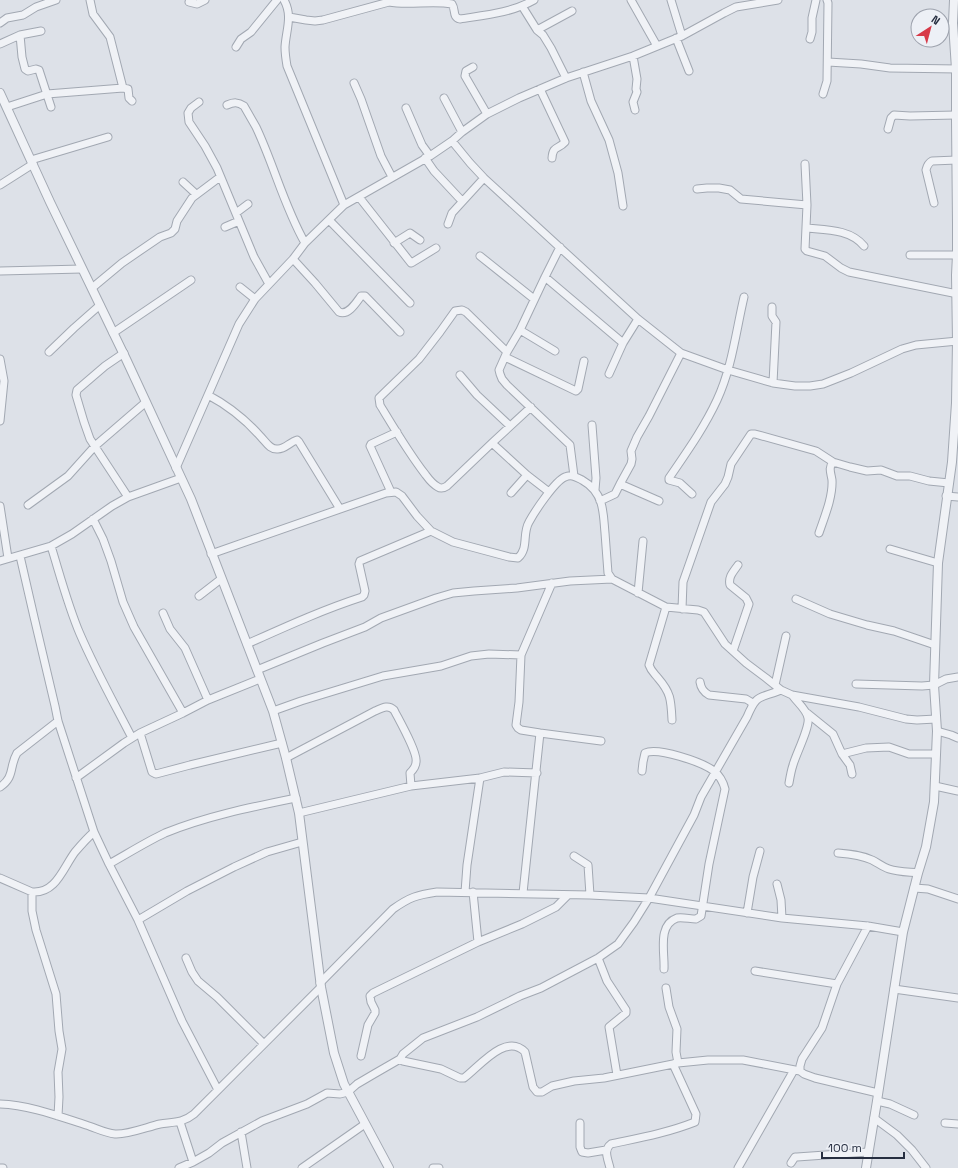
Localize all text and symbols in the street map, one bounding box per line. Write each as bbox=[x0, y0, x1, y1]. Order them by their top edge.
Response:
north arrow bbox=[910, 8, 950, 48]
text: N bbox=[929, 12, 943, 28]
scale bar bbox=[822, 1134, 904, 1160]
text: 100 m bbox=[828, 1140, 862, 1156]

